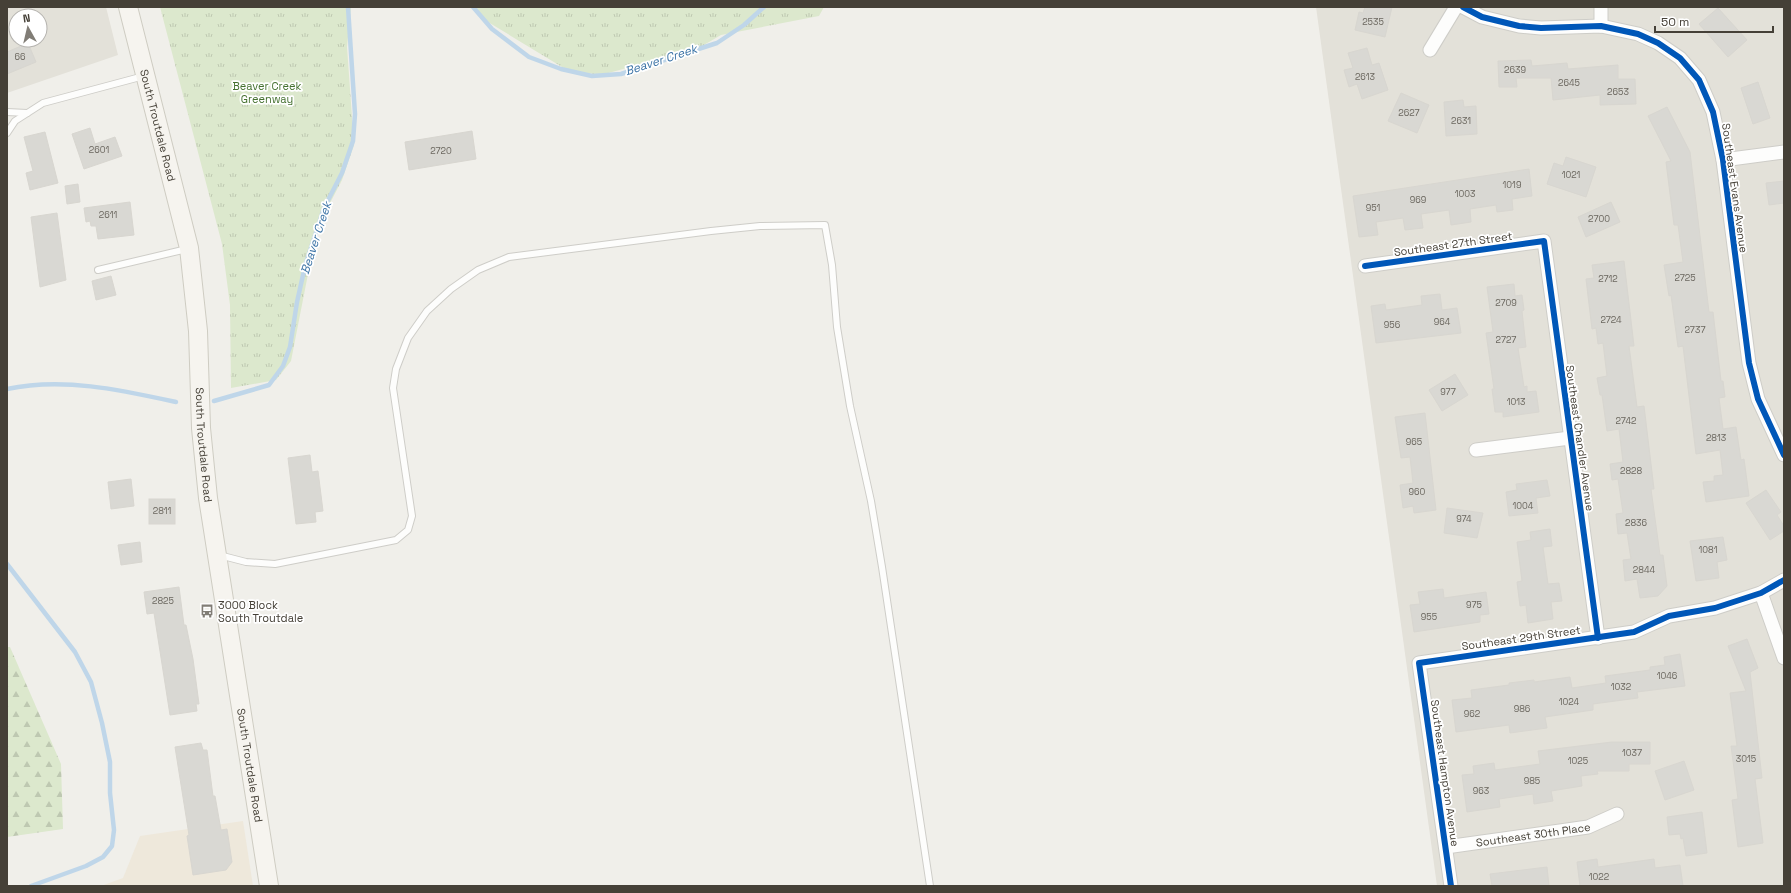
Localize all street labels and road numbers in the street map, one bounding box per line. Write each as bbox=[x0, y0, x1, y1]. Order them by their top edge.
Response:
street label: South Troutdale Road bbox=[137, 68, 179, 183]
street label: Southeast Evans Avenue bbox=[1719, 122, 1751, 254]
street label: Southeast 27th Street bbox=[1393, 229, 1513, 259]
street label: Southeast Chandler Avenue bbox=[1563, 364, 1597, 512]
street label: South Troutdale Road bbox=[193, 387, 216, 503]
street label: Southeast 29th Street bbox=[1461, 623, 1581, 653]
street label: Southeast Hampton Avenue bbox=[1428, 699, 1462, 847]
street label: South Troutdale Road bbox=[234, 707, 266, 823]
street label: Southeast 30th Place bbox=[1475, 820, 1591, 850]

